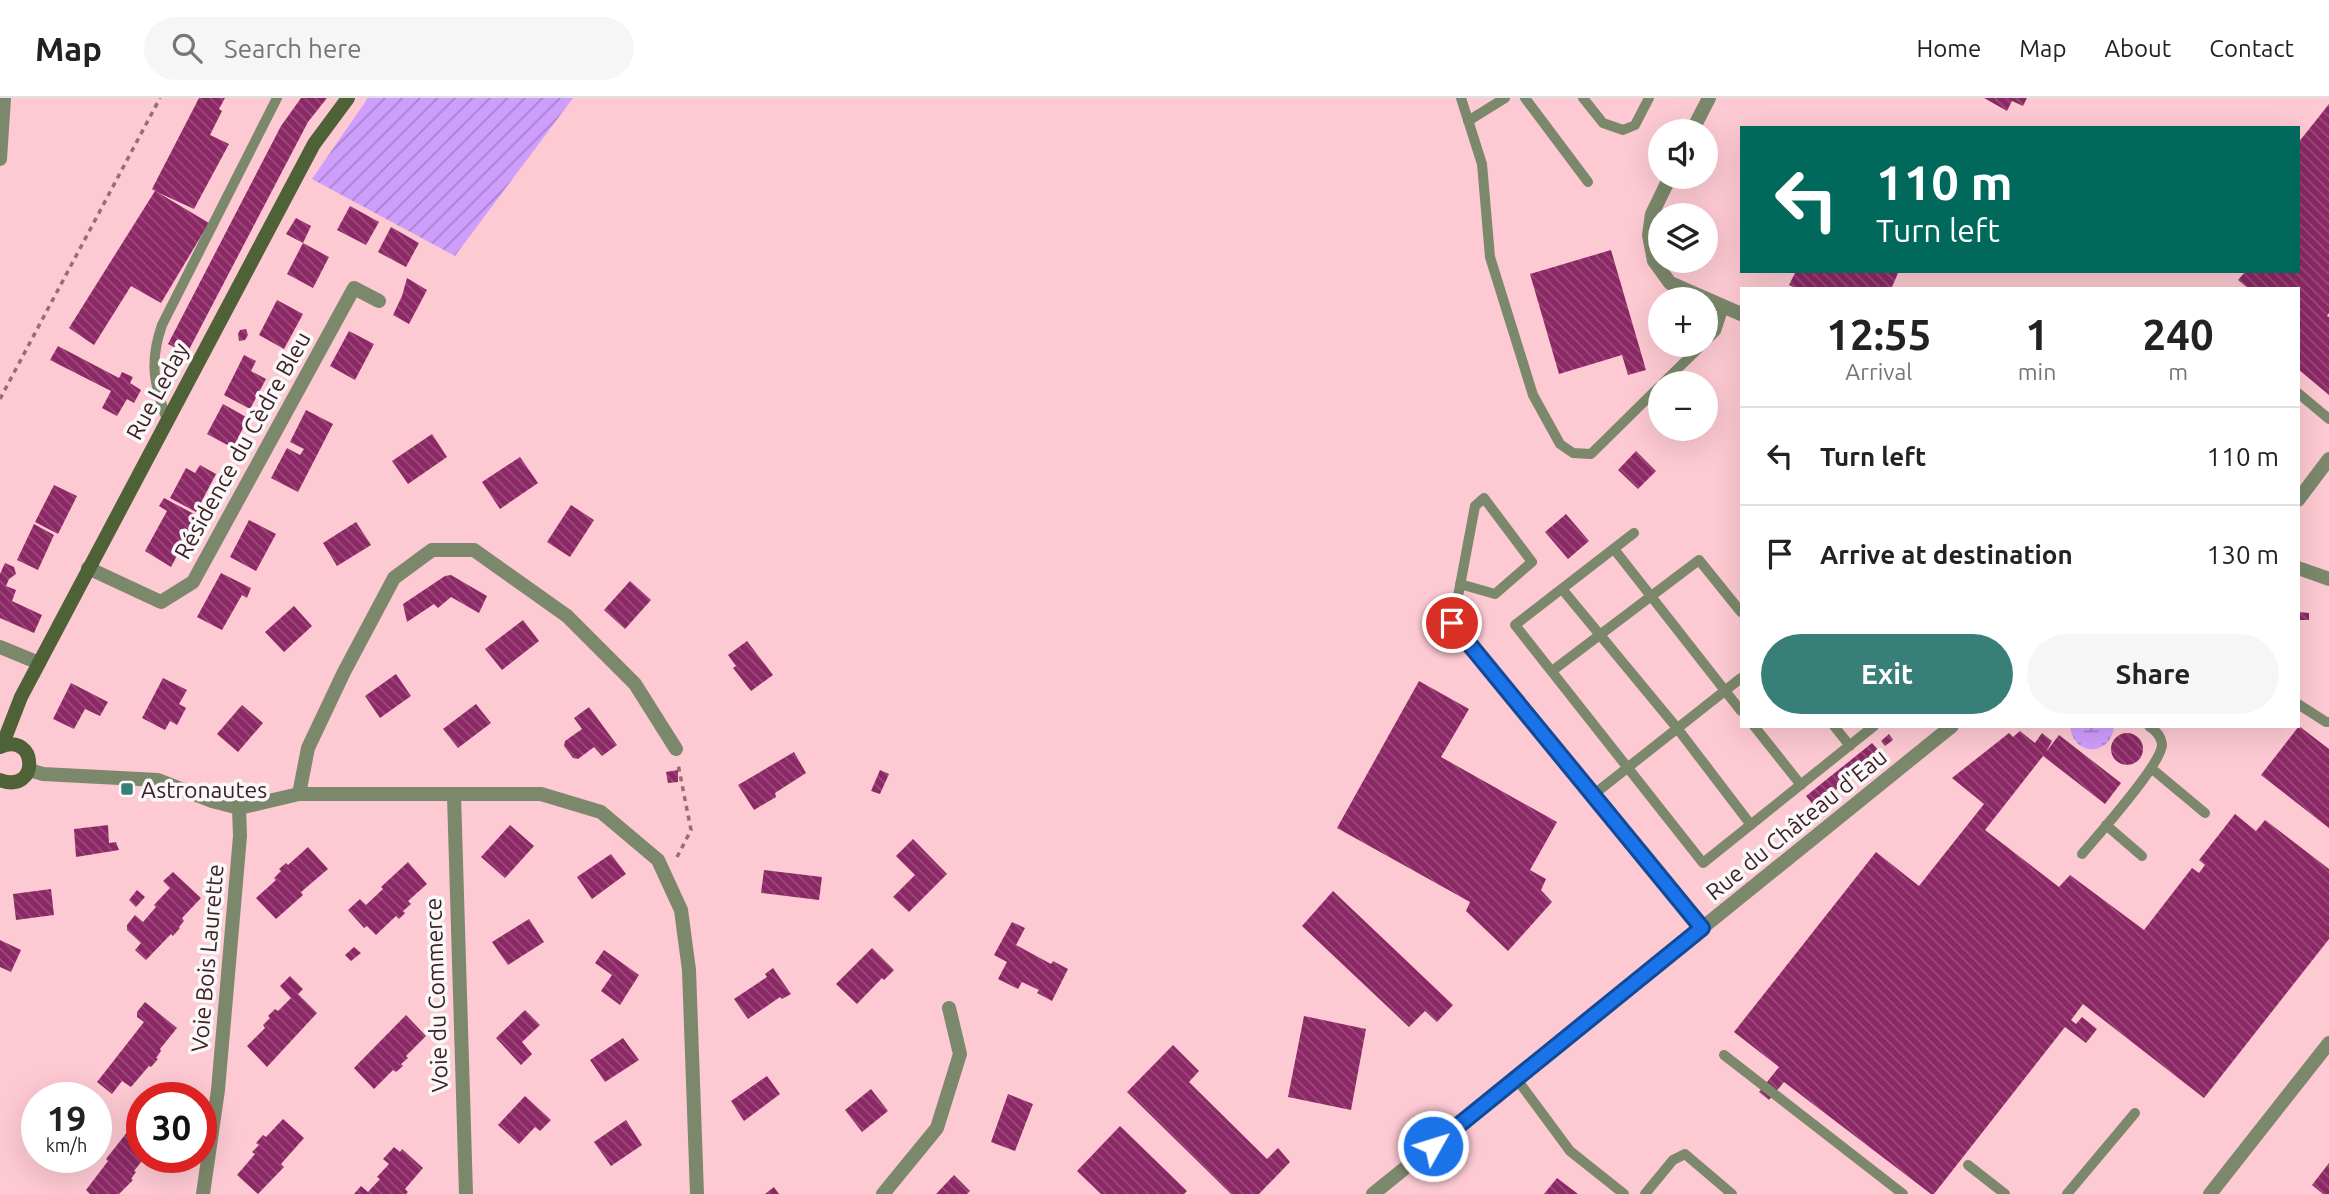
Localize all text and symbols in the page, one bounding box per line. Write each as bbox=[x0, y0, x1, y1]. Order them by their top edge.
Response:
search box bbox=[144, 17, 634, 80]
icon: search bbox=[168, 29, 206, 67]
text: Map bbox=[35, 30, 102, 67]
text: Search here bbox=[224, 34, 362, 63]
text: Home bbox=[1916, 35, 1981, 62]
text: Map bbox=[2019, 35, 2066, 62]
text: About bbox=[2104, 35, 2171, 62]
text: Contact bbox=[2209, 35, 2294, 62]
map controls bbox=[1648, 119, 1718, 441]
button: sound bbox=[1648, 119, 1718, 189]
icon: left bbox=[1761, 154, 1852, 245]
text: 110 m bbox=[1876, 154, 2013, 209]
button: layers bbox=[1648, 203, 1718, 273]
text: Turn left bbox=[1876, 212, 2000, 248]
button: + bbox=[1648, 287, 1718, 357]
text: 12:55 bbox=[1826, 311, 1931, 358]
text: 1 bbox=[2025, 311, 2049, 358]
text: 240 bbox=[2143, 311, 2214, 358]
street label: Résidence du Cèdre Bleu bbox=[169, 327, 315, 563]
street label: Rue Leday bbox=[121, 338, 193, 444]
text: Arrival bbox=[1845, 359, 1912, 384]
text: min bbox=[2018, 359, 2056, 384]
text: m bbox=[2168, 359, 2188, 384]
button: − bbox=[1648, 371, 1718, 441]
icon: left bbox=[1761, 437, 1799, 475]
text: Turn left bbox=[1820, 442, 1926, 471]
text: 110 m bbox=[2207, 442, 2279, 471]
icon: arrive bbox=[1761, 535, 1799, 573]
text: Arrive at destination bbox=[1820, 540, 2073, 569]
text: 130 m bbox=[2207, 540, 2279, 569]
pin bbox=[1422, 593, 1482, 653]
icon: arrive bbox=[1433, 604, 1471, 642]
button: Exit bbox=[1761, 634, 2013, 714]
button: Share bbox=[2027, 634, 2279, 714]
street label: Rue du Château d'Eau bbox=[1701, 743, 1891, 905]
place label: Astronautes bbox=[141, 777, 267, 802]
marker: Astronautes bbox=[119, 781, 135, 797]
street label: Voie Bois Laurette bbox=[186, 863, 228, 1053]
street label: Voie du Commerce bbox=[420, 897, 452, 1093]
speed limit sign: 30 bbox=[126, 1082, 217, 1173]
text: 19 bbox=[47, 1098, 86, 1138]
position arrow bbox=[1396, 1109, 1470, 1183]
text: km/h bbox=[46, 1135, 87, 1155]

